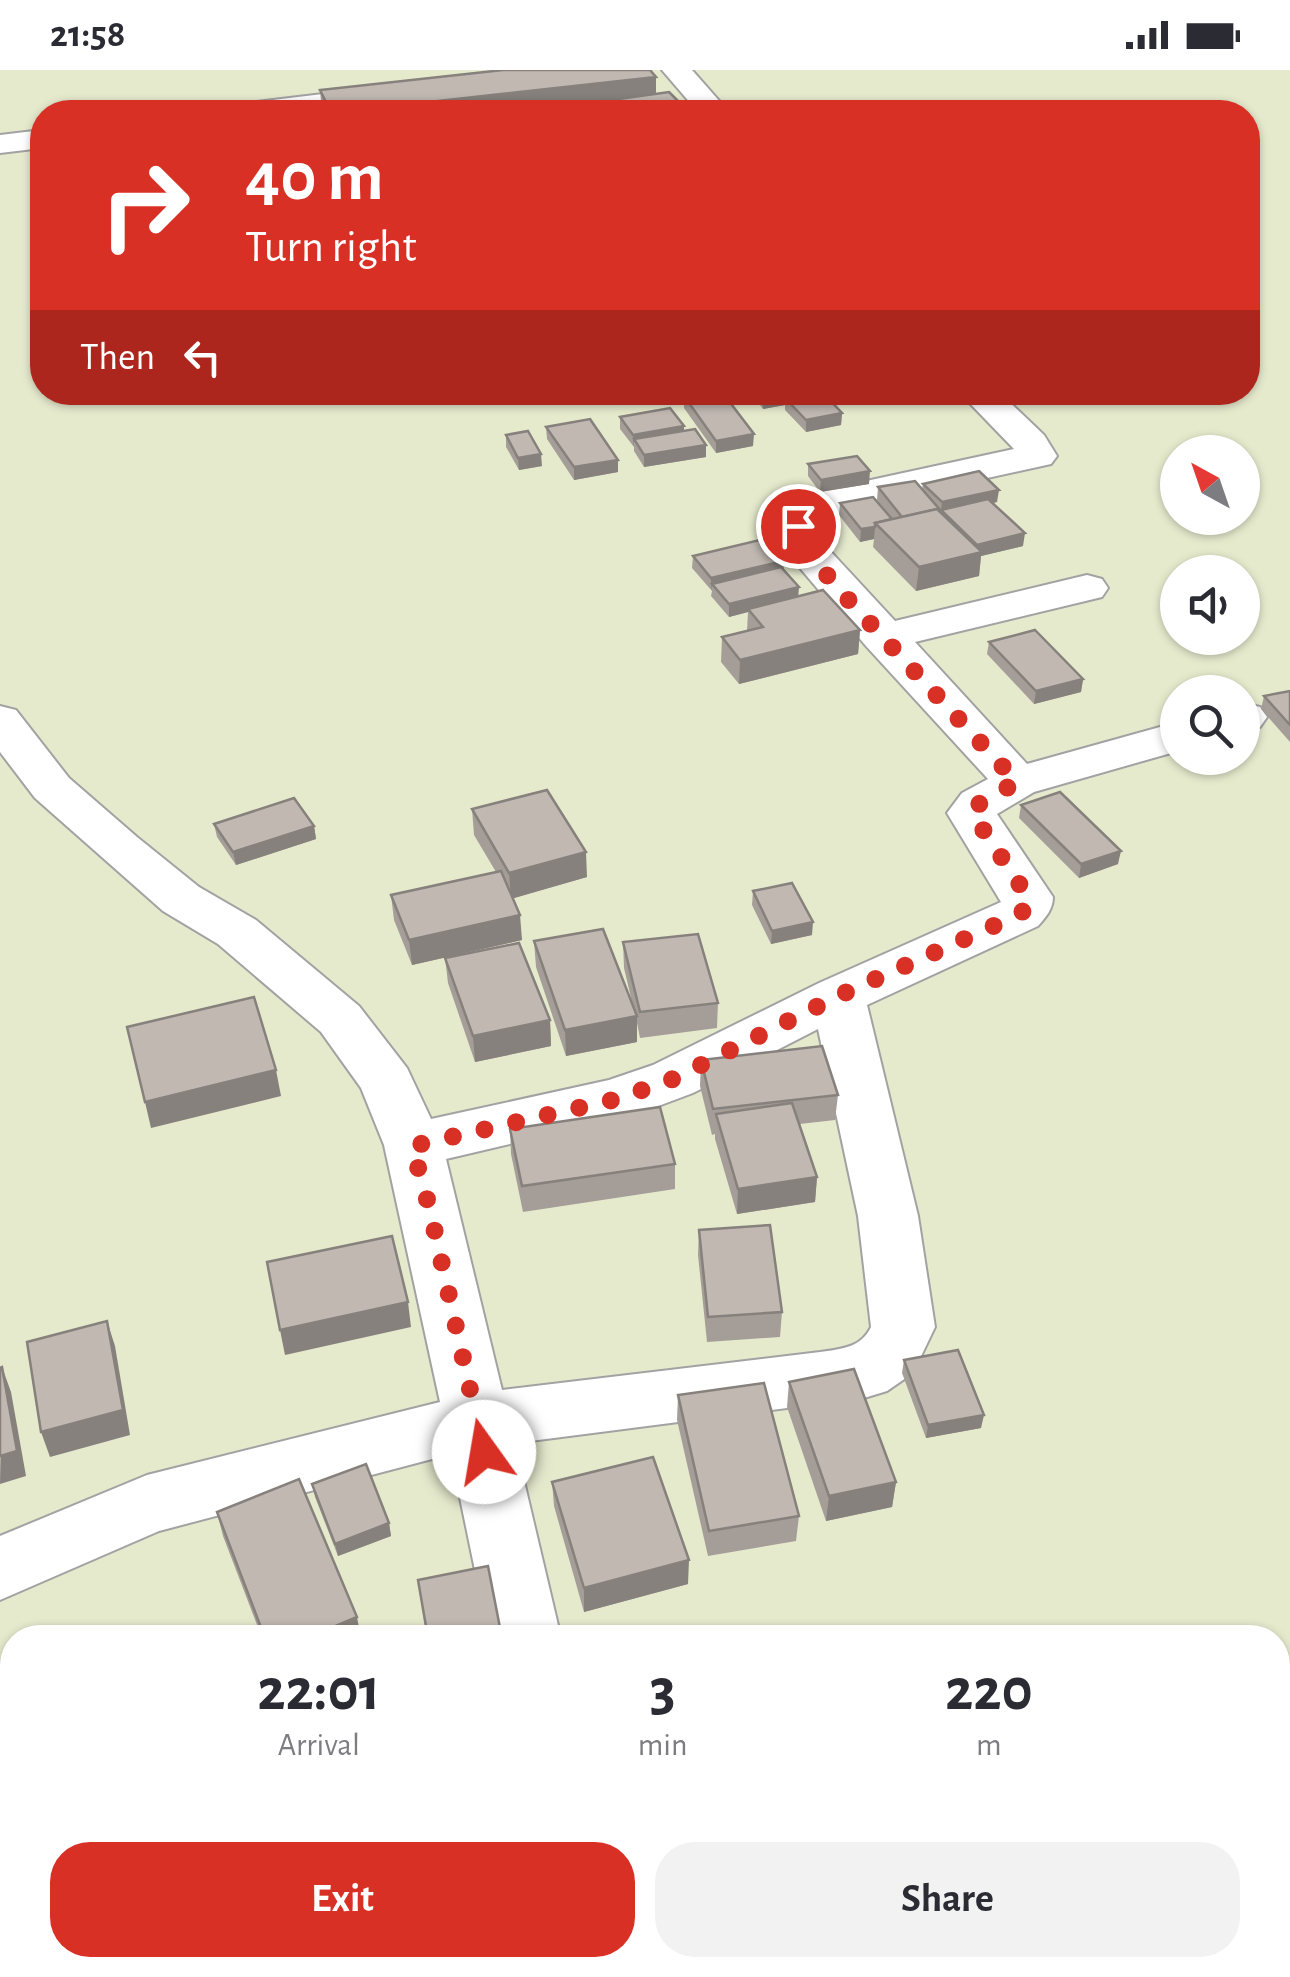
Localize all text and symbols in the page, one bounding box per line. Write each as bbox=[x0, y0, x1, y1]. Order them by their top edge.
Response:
text: 21:58 bbox=[50, 16, 125, 54]
icon: right bbox=[80, 140, 210, 270]
text: 40 m bbox=[245, 143, 384, 213]
text: Turn right bbox=[245, 225, 417, 270]
icon: left bbox=[175, 330, 230, 385]
text: Then bbox=[80, 339, 155, 377]
north arrow bbox=[1160, 435, 1260, 535]
map controls bbox=[1160, 435, 1260, 775]
pin bbox=[756, 484, 841, 569]
icon: arrive bbox=[771, 499, 826, 554]
button: sound bbox=[1160, 555, 1260, 655]
button: search bbox=[1160, 675, 1260, 775]
position arrow bbox=[432, 1400, 536, 1504]
text: 22:01 bbox=[257, 1661, 380, 1721]
text: 3 bbox=[650, 1661, 676, 1721]
text: 220 bbox=[945, 1661, 1033, 1721]
text: Arrival bbox=[278, 1729, 360, 1761]
text: min bbox=[638, 1729, 688, 1761]
text: m bbox=[976, 1729, 1002, 1761]
button: Exit bbox=[50, 1842, 635, 1957]
button: Share bbox=[655, 1842, 1240, 1957]

